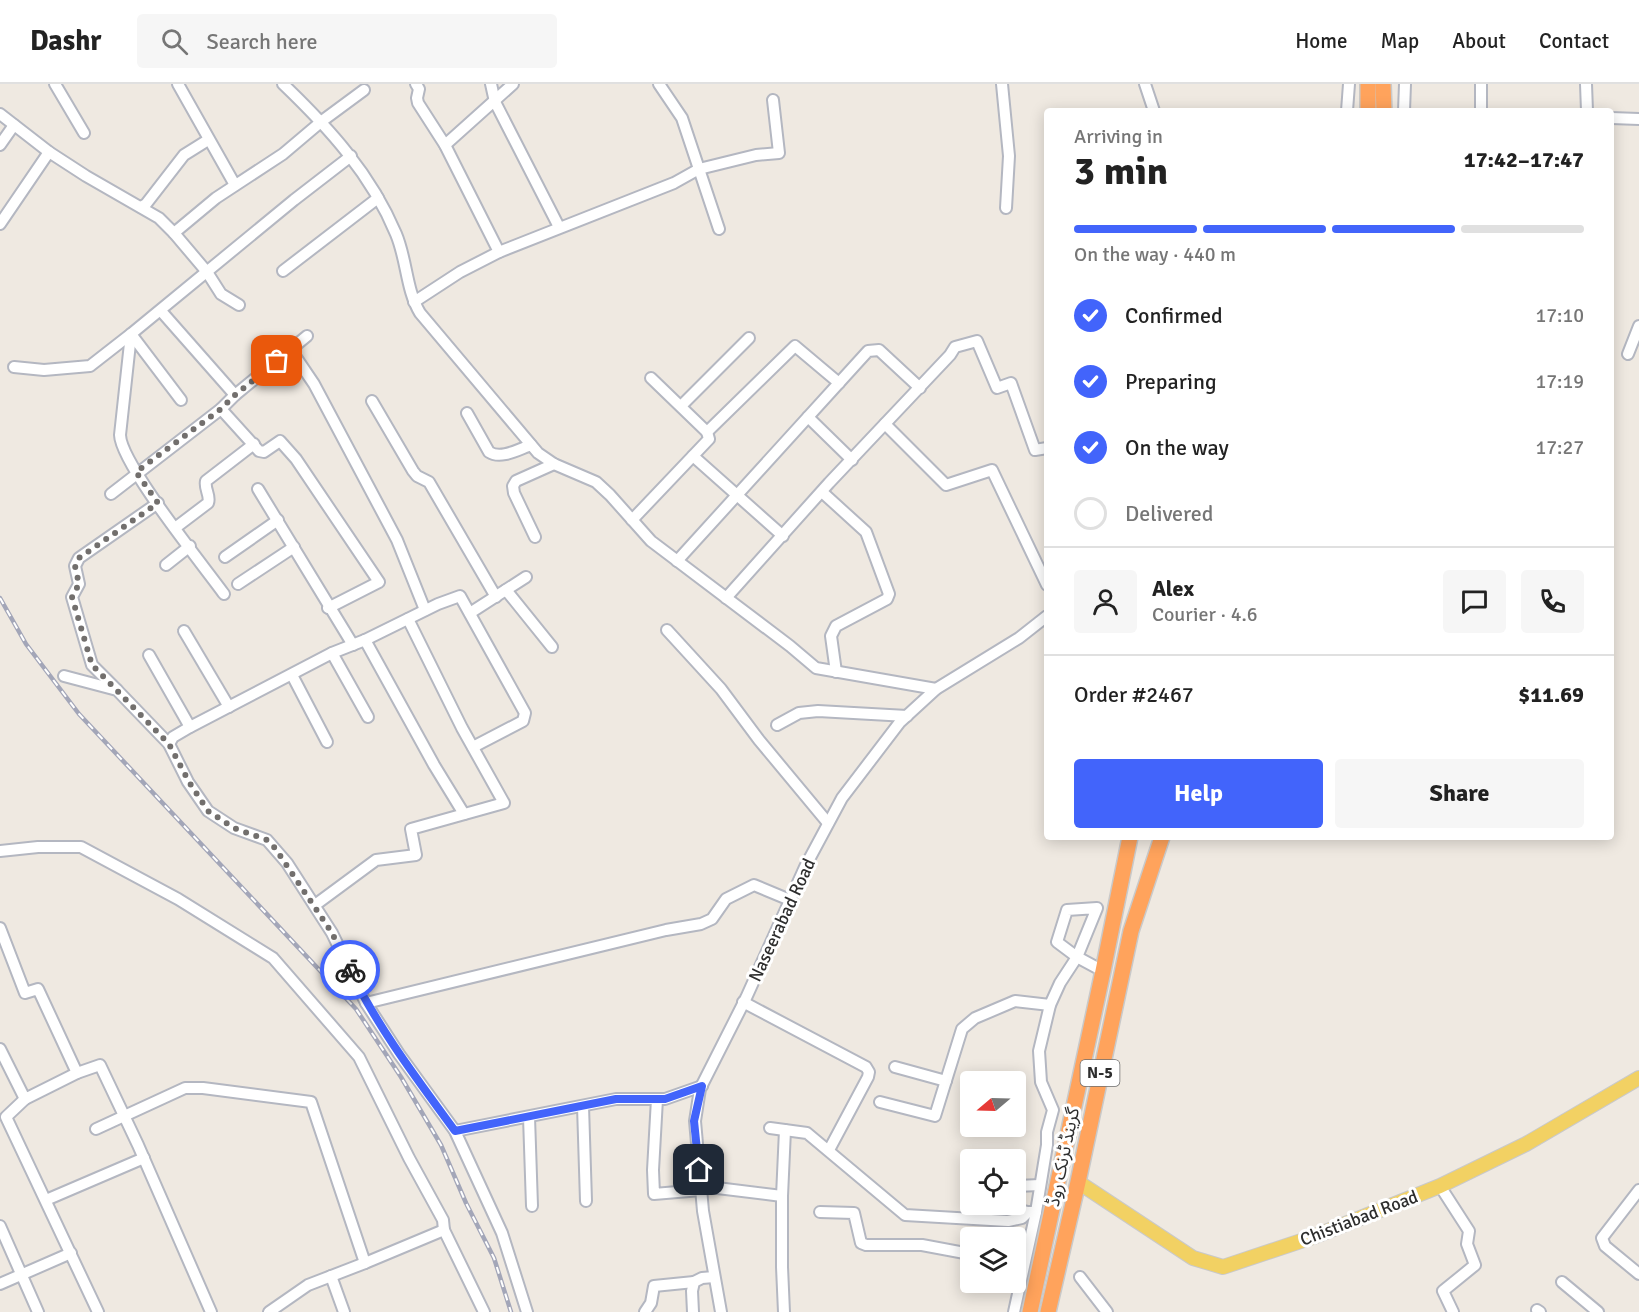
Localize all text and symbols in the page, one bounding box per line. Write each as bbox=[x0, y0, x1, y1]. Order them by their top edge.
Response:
search box bbox=[137, 14, 557, 68]
text: Dashr bbox=[30, 24, 101, 58]
icon: search bbox=[158, 25, 191, 58]
text: Search here bbox=[206, 28, 317, 55]
text: Home bbox=[1295, 28, 1348, 54]
text: Map bbox=[1381, 28, 1419, 54]
text: About bbox=[1452, 28, 1506, 54]
text: Contact bbox=[1539, 28, 1609, 54]
text: Arriving in bbox=[1074, 124, 1163, 149]
text: 17:42–17:47 bbox=[1464, 146, 1584, 173]
text: 3 min bbox=[1074, 147, 1168, 195]
text: On the way · 440 m bbox=[1074, 242, 1236, 267]
icon: check bbox=[1074, 299, 1107, 332]
text: Confirmed bbox=[1125, 302, 1223, 329]
text: 17:10 bbox=[1535, 303, 1584, 328]
pin bbox=[251, 335, 302, 386]
icon: bag bbox=[260, 344, 293, 377]
icon: check bbox=[1074, 365, 1107, 398]
text: Preparing bbox=[1125, 368, 1217, 395]
text: 17:19 bbox=[1535, 369, 1584, 394]
icon: check bbox=[1074, 431, 1107, 464]
text: On the way bbox=[1125, 434, 1229, 461]
text: 17:27 bbox=[1535, 435, 1584, 460]
text: Delivered bbox=[1125, 500, 1213, 527]
button: person bbox=[1074, 570, 1137, 633]
button: chat bbox=[1443, 570, 1506, 633]
button: phone bbox=[1521, 570, 1584, 633]
text: Alex bbox=[1152, 575, 1194, 602]
text: Courier · 4.6 bbox=[1152, 602, 1258, 627]
text: Order #2467 bbox=[1074, 681, 1194, 708]
text: $11.69 bbox=[1518, 681, 1584, 708]
button: Help bbox=[1074, 759, 1323, 828]
button: Share bbox=[1335, 759, 1584, 828]
street label: Naseerabad Road bbox=[744, 855, 820, 985]
courier bbox=[320, 940, 380, 1000]
icon: bike bbox=[334, 954, 367, 987]
road number: N-5 bbox=[1080, 1060, 1120, 1086]
north arrow bbox=[960, 1071, 1026, 1137]
map controls bbox=[960, 1071, 1026, 1293]
street label: گرینڈ ٹرنک روڈ bbox=[1042, 1105, 1084, 1209]
pin bbox=[673, 1144, 724, 1195]
button: locate bbox=[960, 1149, 1026, 1215]
icon: home bbox=[682, 1153, 715, 1186]
street label: Chistiabad Road bbox=[1297, 1185, 1421, 1251]
button: layers bbox=[960, 1227, 1026, 1293]

